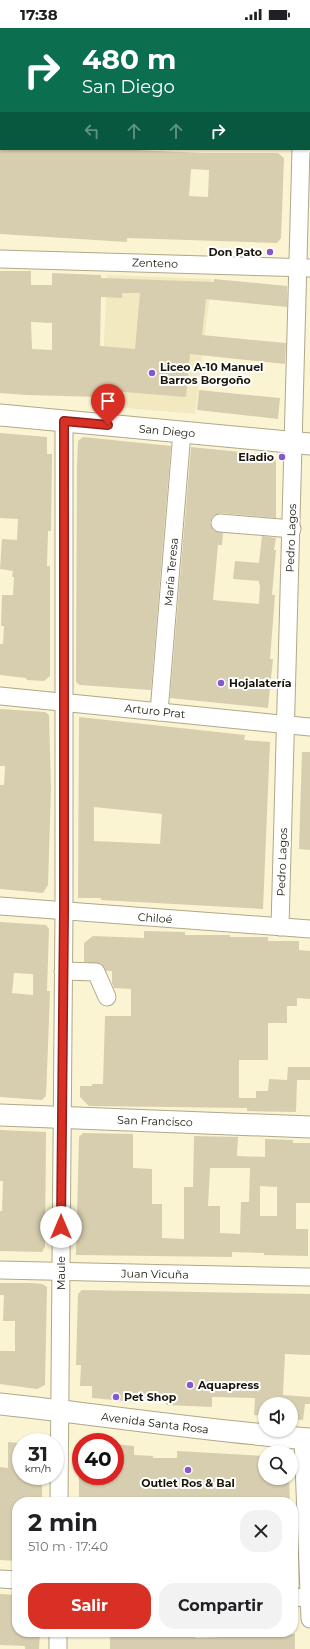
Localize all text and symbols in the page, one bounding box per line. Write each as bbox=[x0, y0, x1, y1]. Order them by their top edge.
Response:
text: 17:38 bbox=[20, 5, 58, 24]
text: 480 m bbox=[82, 42, 176, 76]
icon: right bbox=[16, 44, 68, 96]
text: San Diego bbox=[82, 76, 175, 98]
icon: left bbox=[81, 120, 103, 142]
icon: ahead bbox=[123, 120, 145, 142]
icon: ahead bbox=[165, 120, 187, 142]
icon: right bbox=[207, 120, 229, 142]
place label: Don Pato bbox=[209, 245, 262, 259]
marker: Don Pato bbox=[265, 247, 275, 257]
street label: Zenteno bbox=[132, 255, 178, 271]
place label: Liceo A-10 Manuel Barros Borgoño bbox=[160, 360, 263, 387]
marker: Liceo A-10 Manuel Barros Borgoño bbox=[147, 368, 157, 378]
pin bbox=[91, 384, 125, 425]
icon: arrive bbox=[97, 390, 119, 412]
street label: San Diego bbox=[138, 422, 196, 440]
place label: Eladio bbox=[238, 450, 274, 464]
marker: Eladio bbox=[277, 452, 287, 462]
street label: Pedro Lagos bbox=[283, 503, 299, 573]
street label: María Teresa bbox=[161, 537, 181, 607]
place label: Hojalatería bbox=[229, 676, 292, 690]
marker: Hojalatería bbox=[216, 678, 226, 688]
street label: Arturo Prat bbox=[124, 701, 187, 721]
street label: Pedro Lagos bbox=[274, 827, 290, 897]
street label: Chiloé bbox=[137, 910, 173, 926]
street label: San Francisco bbox=[117, 1113, 193, 1129]
position arrow bbox=[40, 1206, 82, 1248]
street label: Maule bbox=[54, 1256, 68, 1290]
street label: Juan Vicuña bbox=[120, 1266, 189, 1282]
place label: Aquapress bbox=[197, 1378, 259, 1392]
marker: Aquapress bbox=[185, 1380, 195, 1390]
place label: Pet Shop bbox=[124, 1390, 177, 1404]
marker: Pet Shop bbox=[111, 1392, 121, 1402]
map controls bbox=[258, 1397, 298, 1485]
button: sound bbox=[258, 1397, 298, 1437]
street label: Avenida Santa Rosa bbox=[100, 1409, 210, 1437]
speed limit sign: 40 bbox=[72, 1433, 124, 1485]
text: 31 bbox=[28, 1442, 48, 1466]
button: search bbox=[258, 1445, 298, 1485]
text: km/h bbox=[25, 1462, 51, 1475]
marker: Outlet Ros & Bal bbox=[183, 1465, 193, 1475]
place label: Outlet Ros & Bal bbox=[141, 1476, 235, 1490]
text: 2 min bbox=[28, 1508, 98, 1537]
button: close bbox=[240, 1510, 282, 1552]
text: 510 m · 17:40 bbox=[28, 1538, 108, 1554]
button: Salir bbox=[28, 1583, 151, 1629]
button: Compartir bbox=[159, 1583, 282, 1629]

